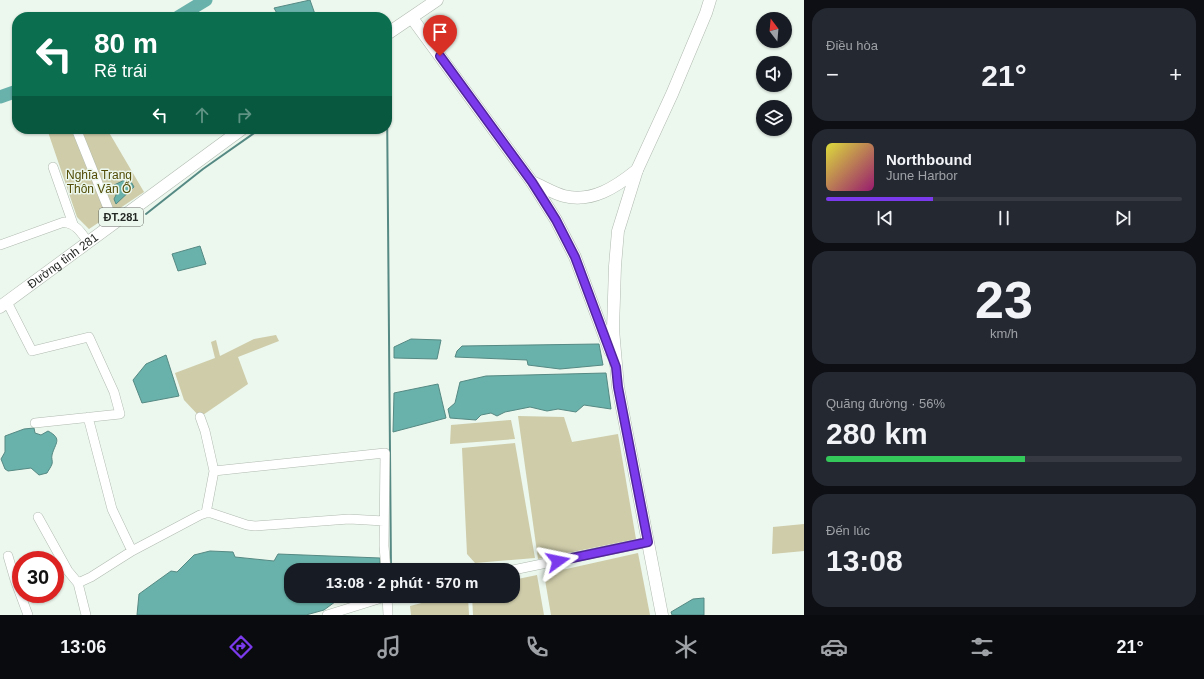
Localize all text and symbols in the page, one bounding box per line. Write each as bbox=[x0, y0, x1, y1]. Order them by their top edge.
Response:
north arrow bbox=[756, 12, 792, 48]
map controls bbox=[756, 12, 792, 136]
pin bbox=[423, 15, 457, 56]
icon: arrive bbox=[429, 21, 451, 43]
icon: left bbox=[28, 28, 80, 80]
text: 80 m bbox=[94, 28, 158, 59]
text: Điều hòa bbox=[826, 38, 878, 53]
button: sound bbox=[756, 56, 792, 92]
text: 21° bbox=[981, 59, 1027, 92]
text: Rẽ trái bbox=[94, 61, 147, 81]
text: − bbox=[826, 62, 839, 87]
text: + bbox=[1169, 62, 1182, 87]
button: layers bbox=[756, 100, 792, 136]
icon: left bbox=[149, 104, 171, 126]
icon: ahead bbox=[191, 104, 213, 126]
icon: right bbox=[233, 104, 255, 126]
text: Northbound bbox=[886, 151, 972, 168]
park label: Nghĩa Trang Thôn Văn Ổ bbox=[66, 168, 132, 196]
text: June Harbor bbox=[886, 168, 958, 183]
icon: previous bbox=[874, 207, 896, 229]
icon: pause bbox=[993, 207, 1015, 229]
icon: next bbox=[1112, 207, 1134, 229]
road number: ĐT.281 bbox=[99, 208, 143, 226]
street label: Đường tỉnh 281 bbox=[25, 230, 101, 291]
text: 23 bbox=[975, 271, 1033, 329]
text: km/h bbox=[990, 326, 1018, 341]
text: Quãng đường · 56% bbox=[826, 396, 945, 411]
text: 280 km bbox=[826, 417, 928, 450]
text: Đến lúc bbox=[826, 523, 870, 538]
position arrow bbox=[537, 540, 579, 582]
text: 13:08 bbox=[826, 544, 903, 577]
speed limit sign: 30 bbox=[12, 551, 64, 603]
text: 13:08 · 2 phút · 570 m bbox=[326, 574, 478, 591]
icon: directions bbox=[227, 633, 255, 661]
icon: music bbox=[375, 633, 403, 661]
icon: phone bbox=[523, 633, 551, 661]
icon: climate bbox=[672, 633, 700, 661]
icon: car bbox=[820, 633, 848, 661]
icon: filters bbox=[968, 633, 996, 661]
text: 13:06 bbox=[60, 637, 106, 657]
text: 21° bbox=[1117, 637, 1144, 657]

